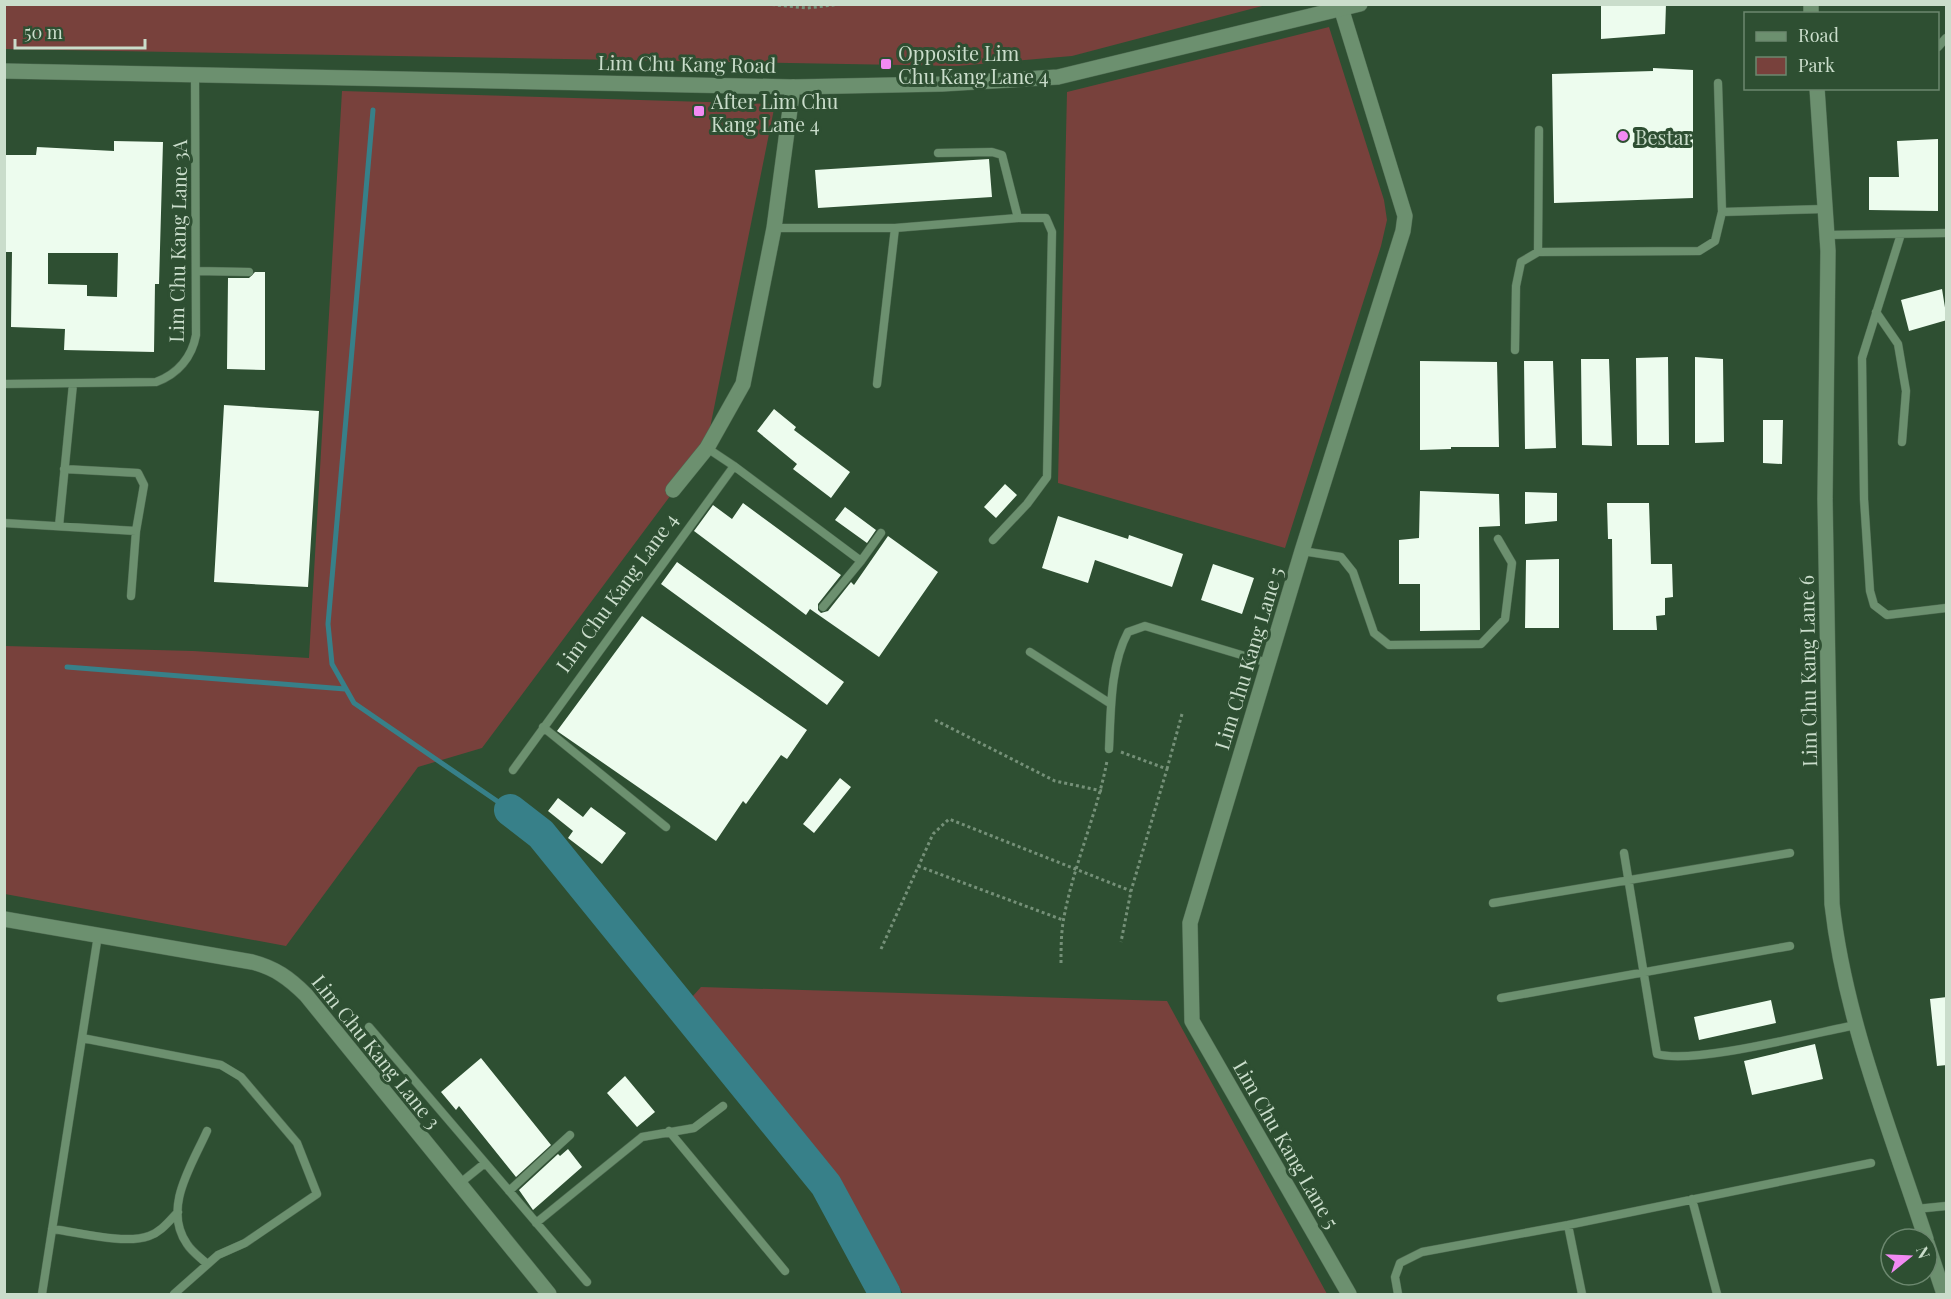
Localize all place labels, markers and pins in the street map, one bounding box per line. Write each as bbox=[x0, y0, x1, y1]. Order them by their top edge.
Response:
place label: Opposite Lim Chu Kang Lane 4 bbox=[898, 39, 1049, 89]
marker: Opposite Lim Chu Kang Lane 4 bbox=[879, 57, 893, 71]
place label: After Lim Chu Kang Lane 4 bbox=[710, 87, 839, 137]
marker: After Lim Chu Kang Lane 4 bbox=[692, 104, 706, 118]
place label: Bestar bbox=[1635, 123, 1693, 150]
marker: Bestar bbox=[1616, 129, 1630, 143]

